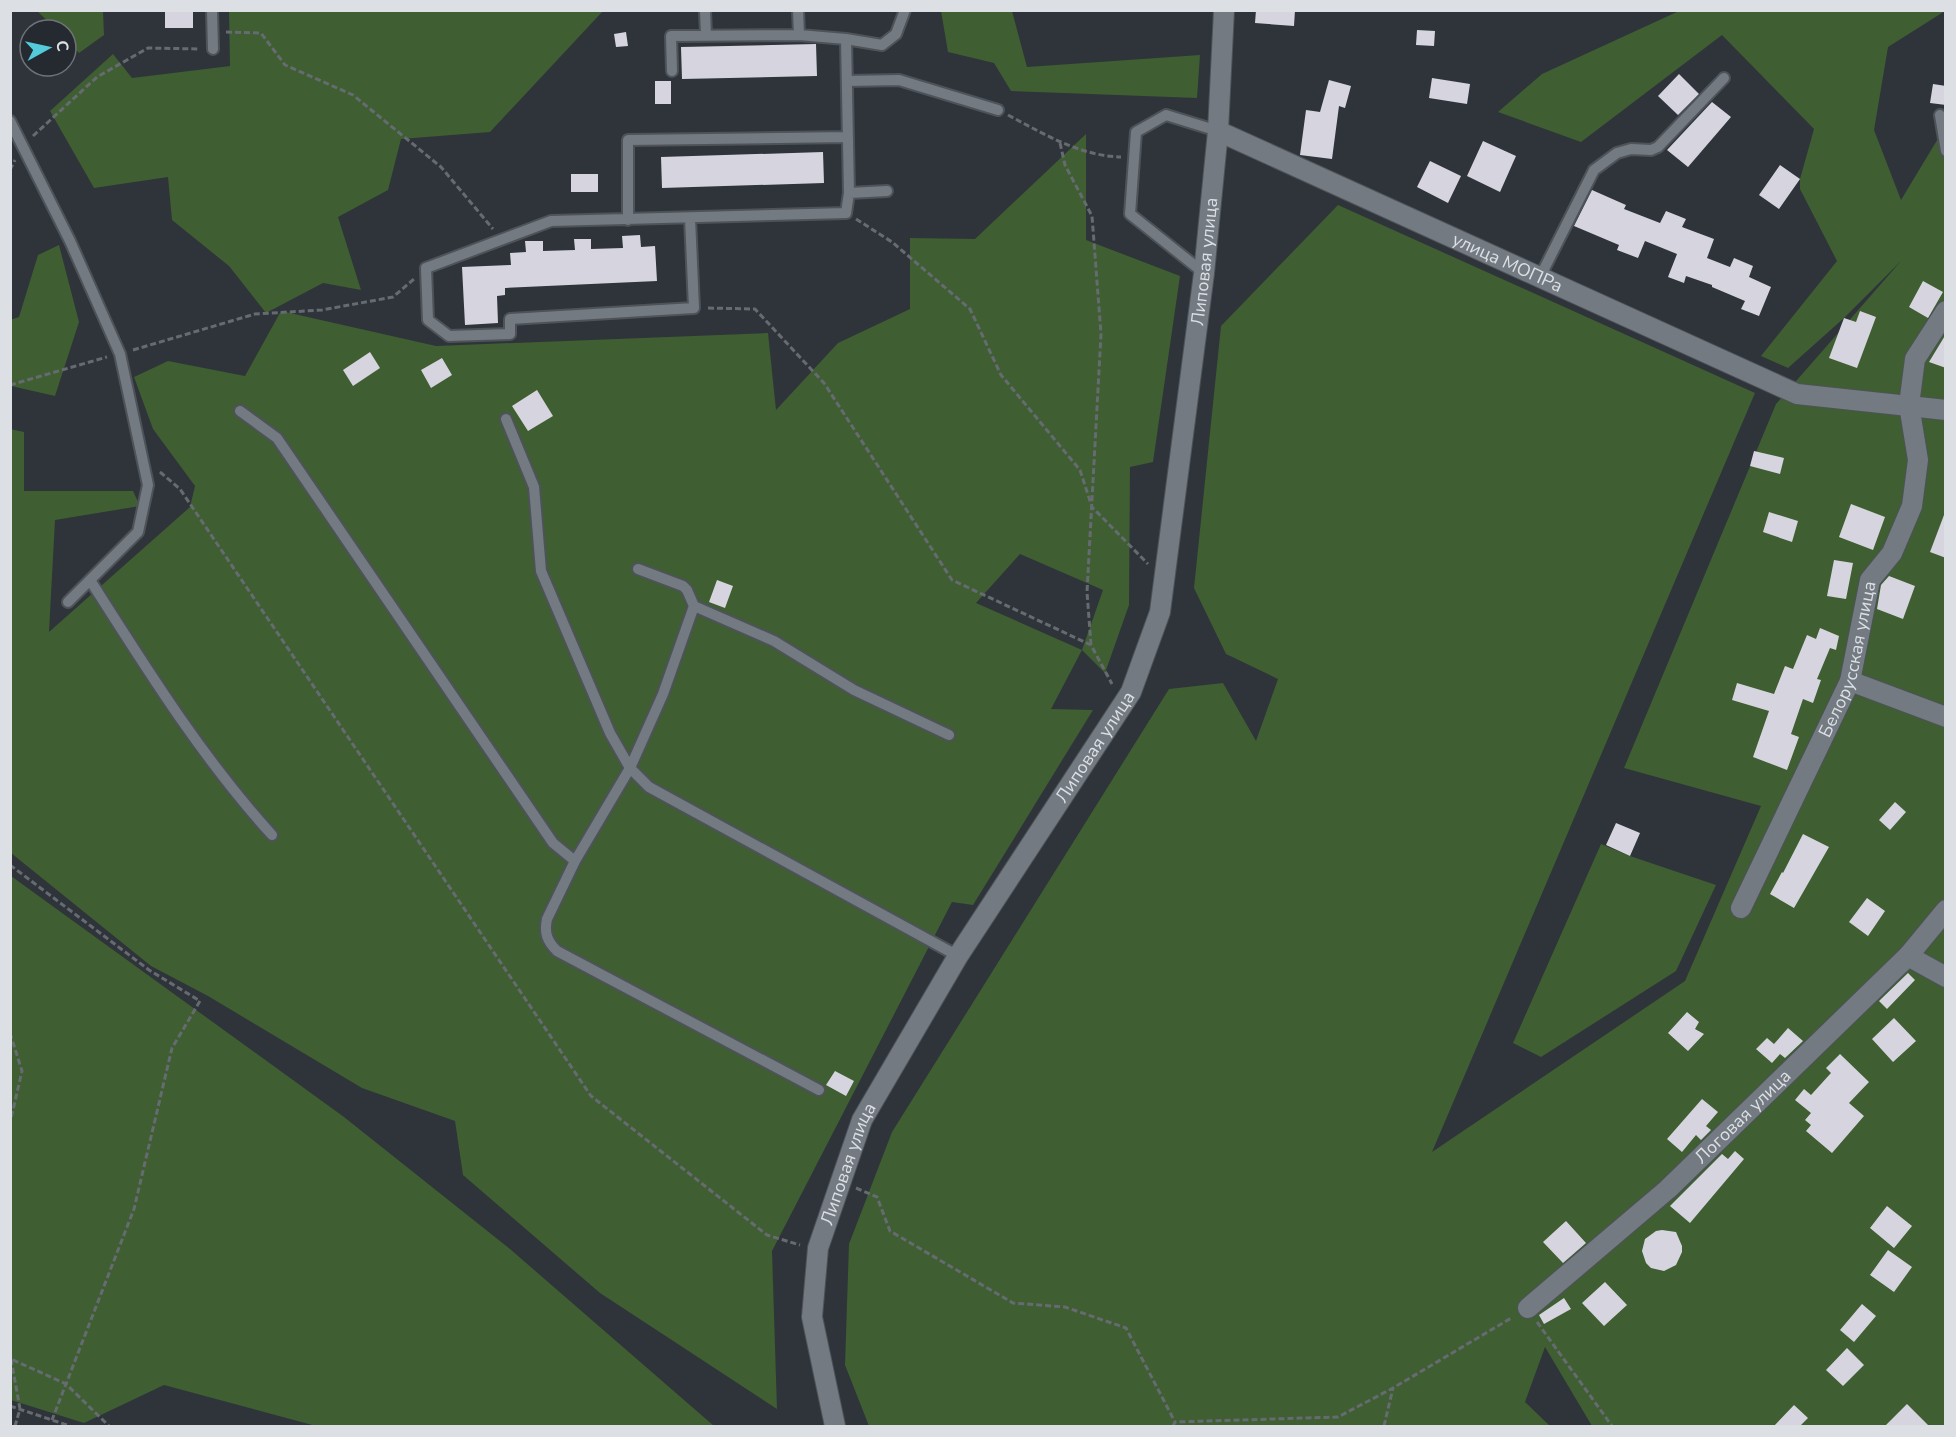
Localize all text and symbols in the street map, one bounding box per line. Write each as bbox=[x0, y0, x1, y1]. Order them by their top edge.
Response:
north arrow bbox=[18, 18, 78, 78]
text: С bbox=[50, 39, 74, 53]
street label: Липовая улица bbox=[1185, 196, 1223, 327]
street label: улица МОПРа bbox=[1449, 227, 1566, 298]
street label: Белорусская улица bbox=[1813, 579, 1882, 741]
street label: Липовая улица bbox=[1050, 687, 1140, 807]
street label: Логовая улица bbox=[1689, 1064, 1796, 1169]
street label: Липовая улица bbox=[815, 1098, 882, 1228]

